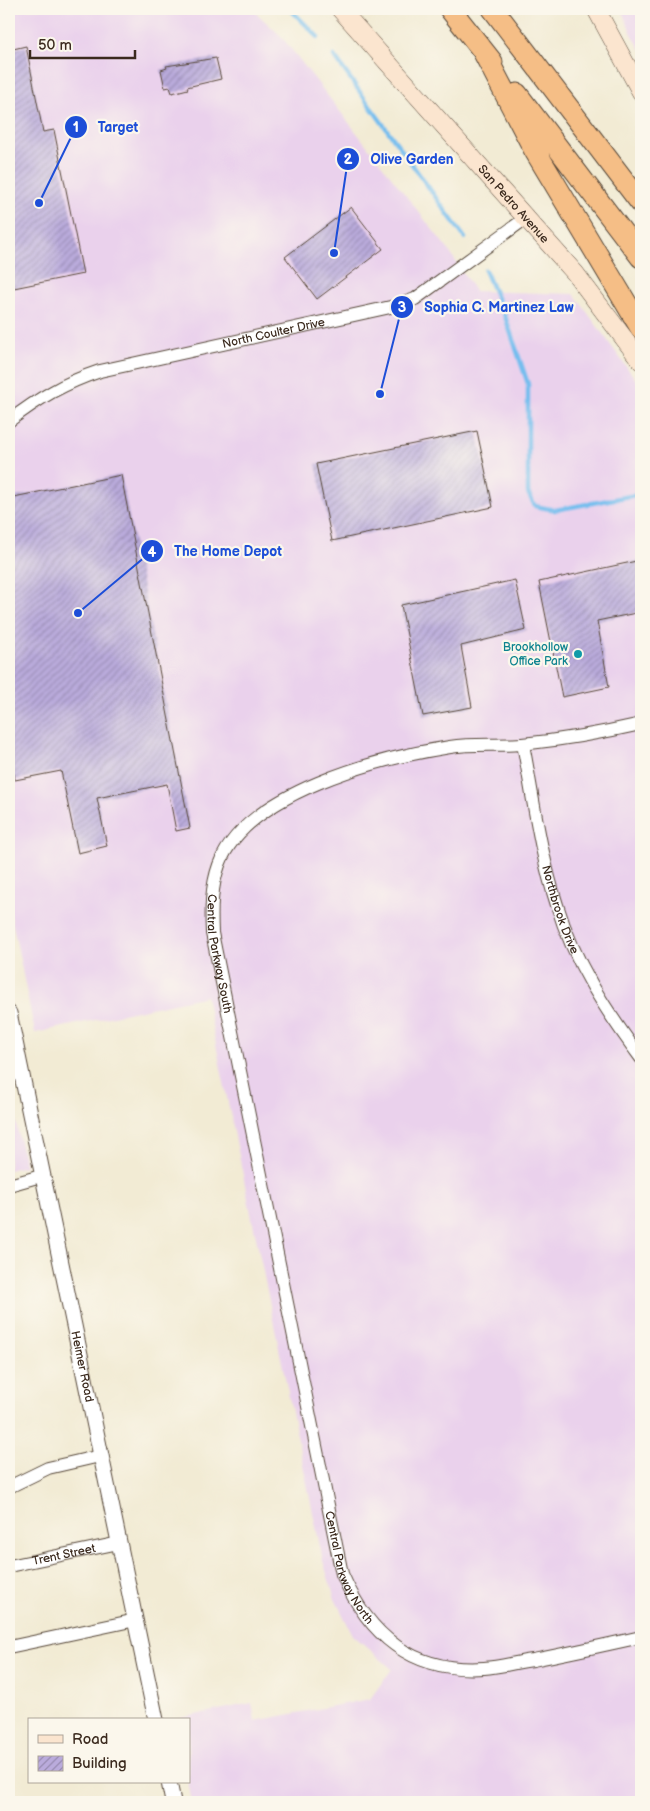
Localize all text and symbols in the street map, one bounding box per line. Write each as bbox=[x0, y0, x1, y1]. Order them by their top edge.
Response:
scale bar bbox=[30, 28, 135, 60]
text: 50 m bbox=[38, 36, 72, 55]
callout: Target bbox=[63, 112, 149, 141]
text: 1 bbox=[73, 118, 79, 137]
text: Target bbox=[98, 119, 139, 136]
callout: Olive Garden bbox=[335, 144, 463, 173]
text: 2 bbox=[344, 150, 353, 169]
text: Olive Garden bbox=[370, 151, 454, 168]
street label: San Pedro Avenue bbox=[475, 162, 552, 246]
callout: Sophia C. Martinez Law bbox=[389, 293, 584, 322]
text: 3 bbox=[398, 298, 407, 317]
text: Sophia C. Martinez Law bbox=[424, 299, 575, 316]
street label: North Coulter Drive bbox=[221, 314, 326, 351]
callout: The Home Depot bbox=[139, 537, 292, 566]
text: 4 bbox=[148, 543, 157, 562]
text: The Home Depot bbox=[174, 543, 282, 560]
place label: Brookhollow Office Park bbox=[503, 640, 568, 669]
marker: Brookhollow Office Park bbox=[572, 648, 584, 660]
street label: Northbrook Drive bbox=[539, 864, 582, 956]
street label: Central Parkway South bbox=[204, 893, 236, 1015]
street label: Heimer Road bbox=[68, 1329, 97, 1404]
street label: Central Parkway North bbox=[322, 1510, 377, 1627]
street label: Trent Street bbox=[31, 1541, 97, 1568]
legend bbox=[28, 1718, 190, 1784]
text: Road bbox=[72, 1730, 108, 1749]
text: Building bbox=[72, 1754, 127, 1773]

